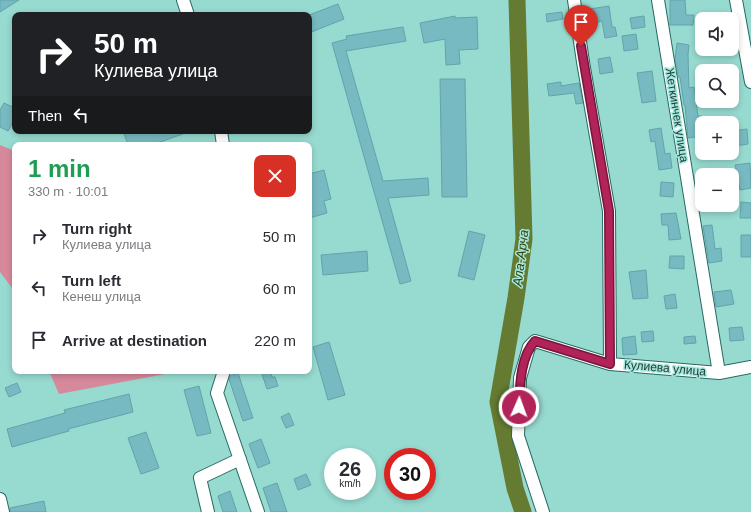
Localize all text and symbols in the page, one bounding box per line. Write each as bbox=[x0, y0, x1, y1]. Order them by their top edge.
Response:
pin bbox=[564, 5, 598, 46]
icon: arrive bbox=[570, 11, 592, 33]
map controls bbox=[695, 12, 739, 212]
button: sound bbox=[695, 12, 739, 56]
icon: right bbox=[28, 28, 80, 80]
text: 50 m bbox=[94, 28, 158, 59]
text: Кулиева улица bbox=[94, 61, 218, 81]
button: search bbox=[695, 64, 739, 108]
street label: Жеткинчек улица bbox=[663, 67, 691, 164]
icon: left bbox=[70, 104, 92, 126]
text: Then bbox=[28, 107, 62, 124]
button: + bbox=[695, 116, 739, 160]
text: 1 min bbox=[28, 155, 91, 182]
button: close bbox=[254, 155, 296, 197]
button: − bbox=[695, 168, 739, 212]
text: 330 m · 10:01 bbox=[28, 184, 108, 199]
text: Turn right bbox=[62, 220, 132, 237]
icon: right bbox=[28, 225, 50, 247]
text: 50 m bbox=[263, 228, 296, 245]
water label: Ала-Арча bbox=[509, 229, 531, 288]
text: Кулиева улица bbox=[62, 237, 151, 252]
text: Turn left bbox=[62, 272, 121, 289]
icon: left bbox=[28, 277, 50, 299]
text: 60 m bbox=[263, 280, 296, 297]
text: Кенеш улица bbox=[62, 289, 141, 304]
icon: arrive bbox=[28, 329, 50, 351]
text: Arrive at destination bbox=[62, 332, 207, 349]
text: 220 m bbox=[254, 332, 296, 349]
street label: Кулиева улица bbox=[623, 357, 707, 379]
position arrow bbox=[498, 386, 540, 428]
speed limit sign: 30 bbox=[384, 448, 436, 500]
text: 26 bbox=[339, 458, 361, 480]
text: km/h bbox=[339, 478, 361, 489]

